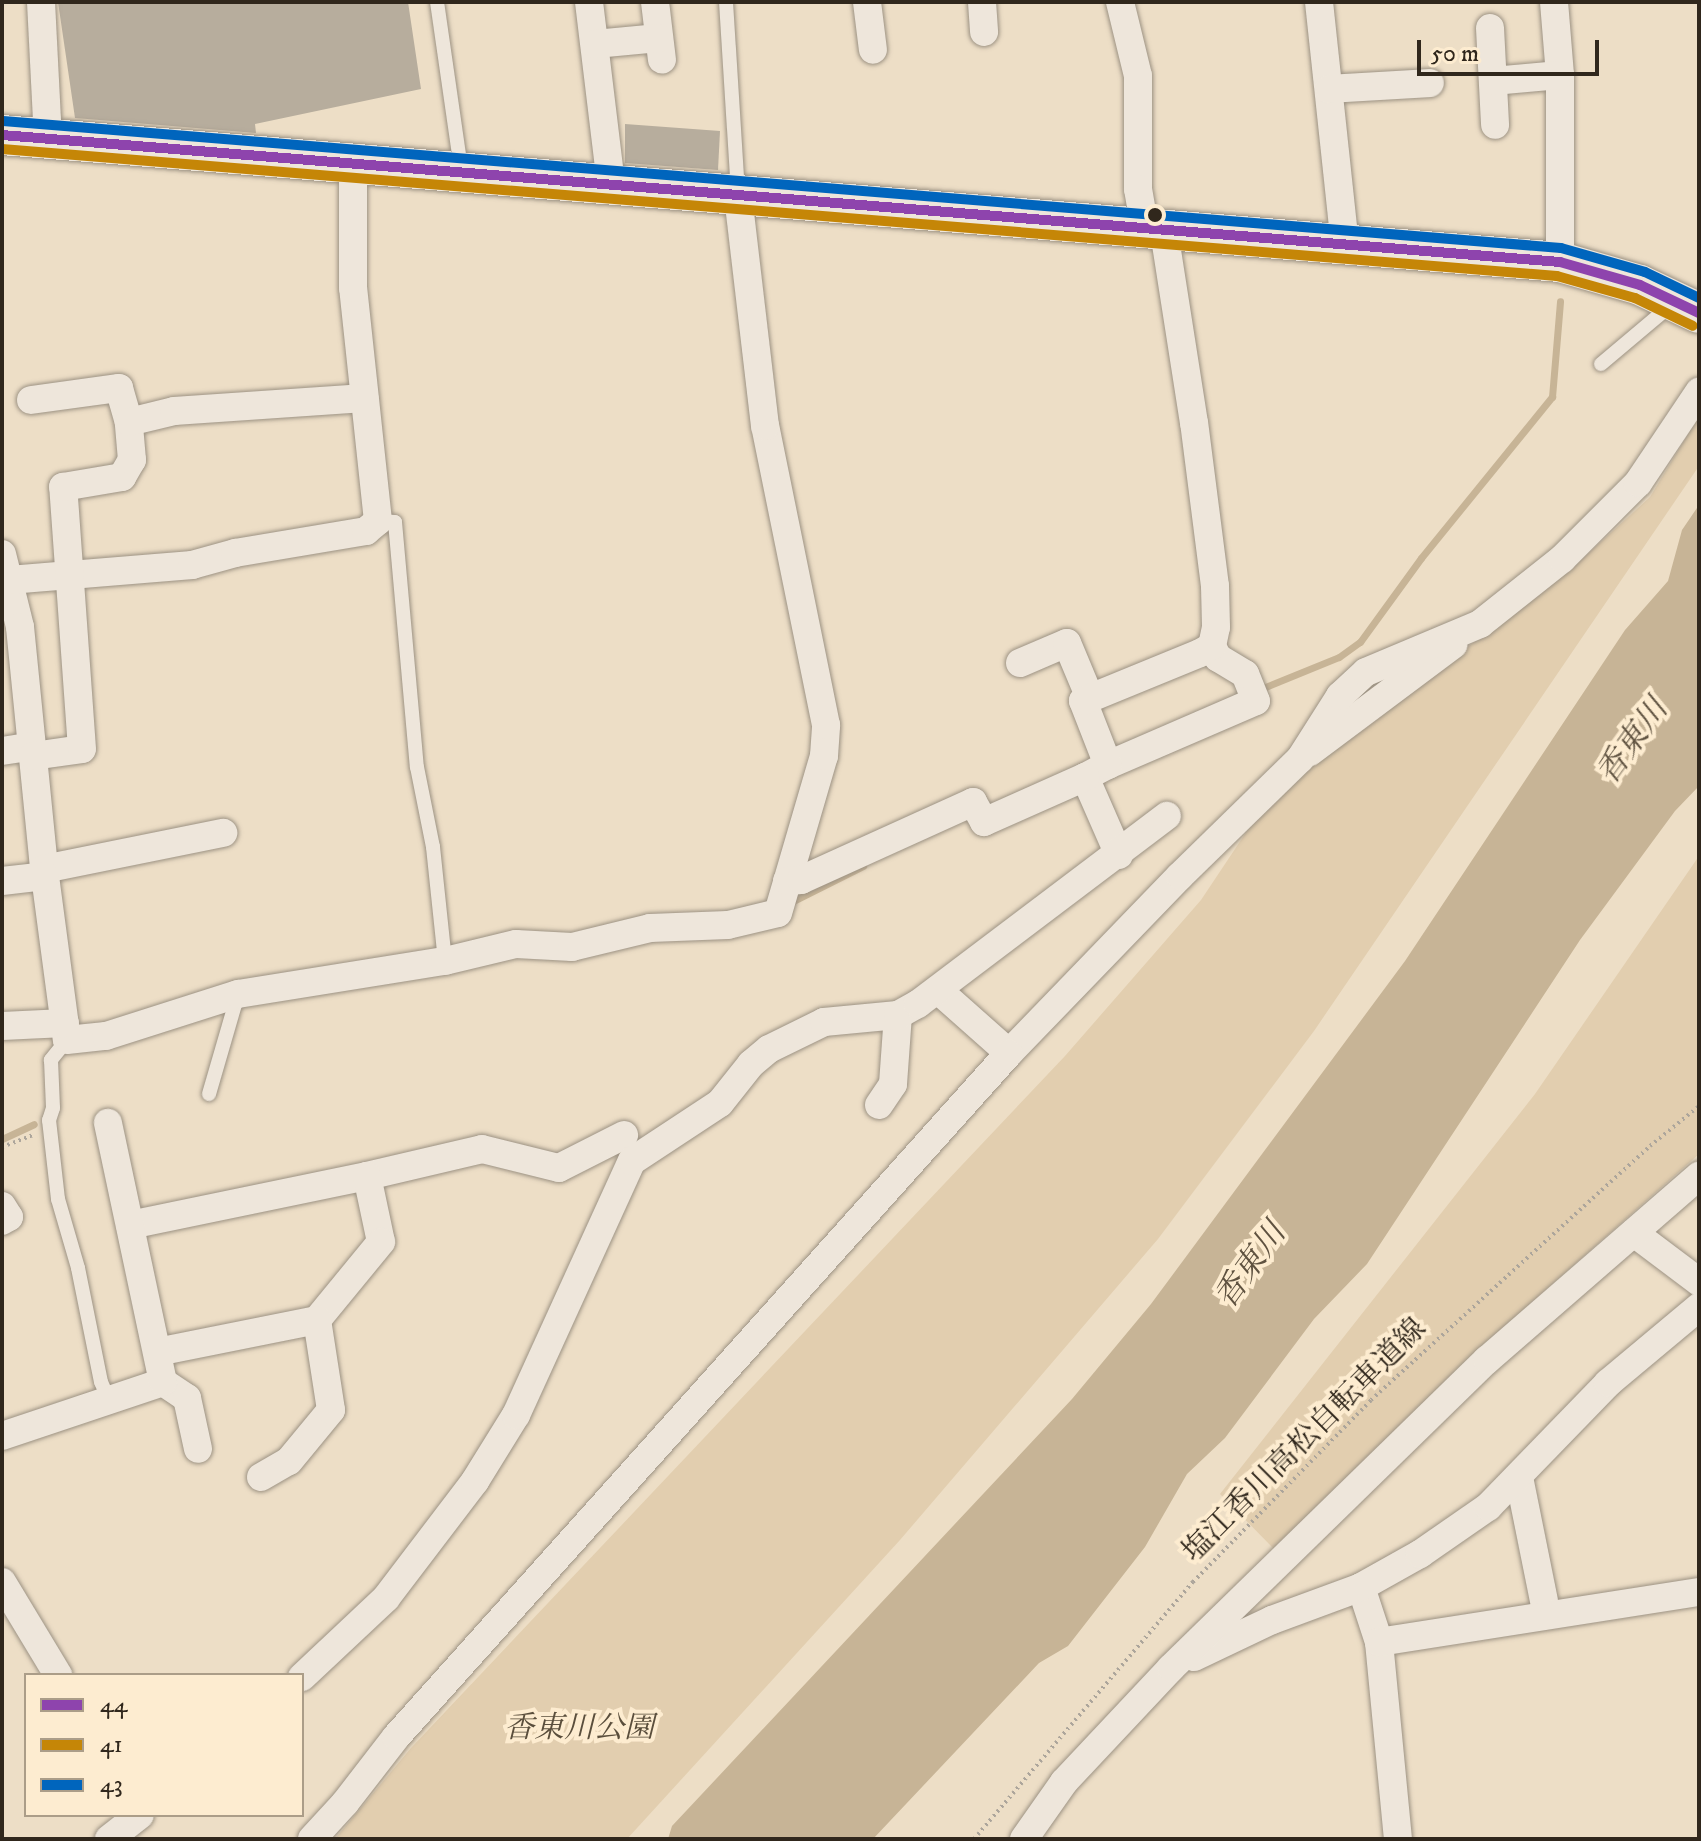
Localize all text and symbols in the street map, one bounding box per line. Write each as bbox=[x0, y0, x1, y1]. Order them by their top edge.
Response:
scale bar bbox=[1421, 24, 1603, 74]
text: 50 m bbox=[1431, 39, 1479, 69]
unlabelled marker bbox=[1147, 207, 1163, 223]
water label: 香東川 bbox=[1589, 692, 1677, 792]
water label: 香東川 bbox=[1207, 1216, 1295, 1316]
street label: 塩江香川高松自転車道線 bbox=[1176, 1312, 1434, 1570]
legend bbox=[24, 1673, 304, 1817]
text: 44 bbox=[100, 1690, 128, 1720]
park label: 香東川公園 bbox=[504, 1711, 654, 1747]
text: 41 bbox=[100, 1730, 123, 1760]
text: 43 bbox=[100, 1770, 123, 1800]

